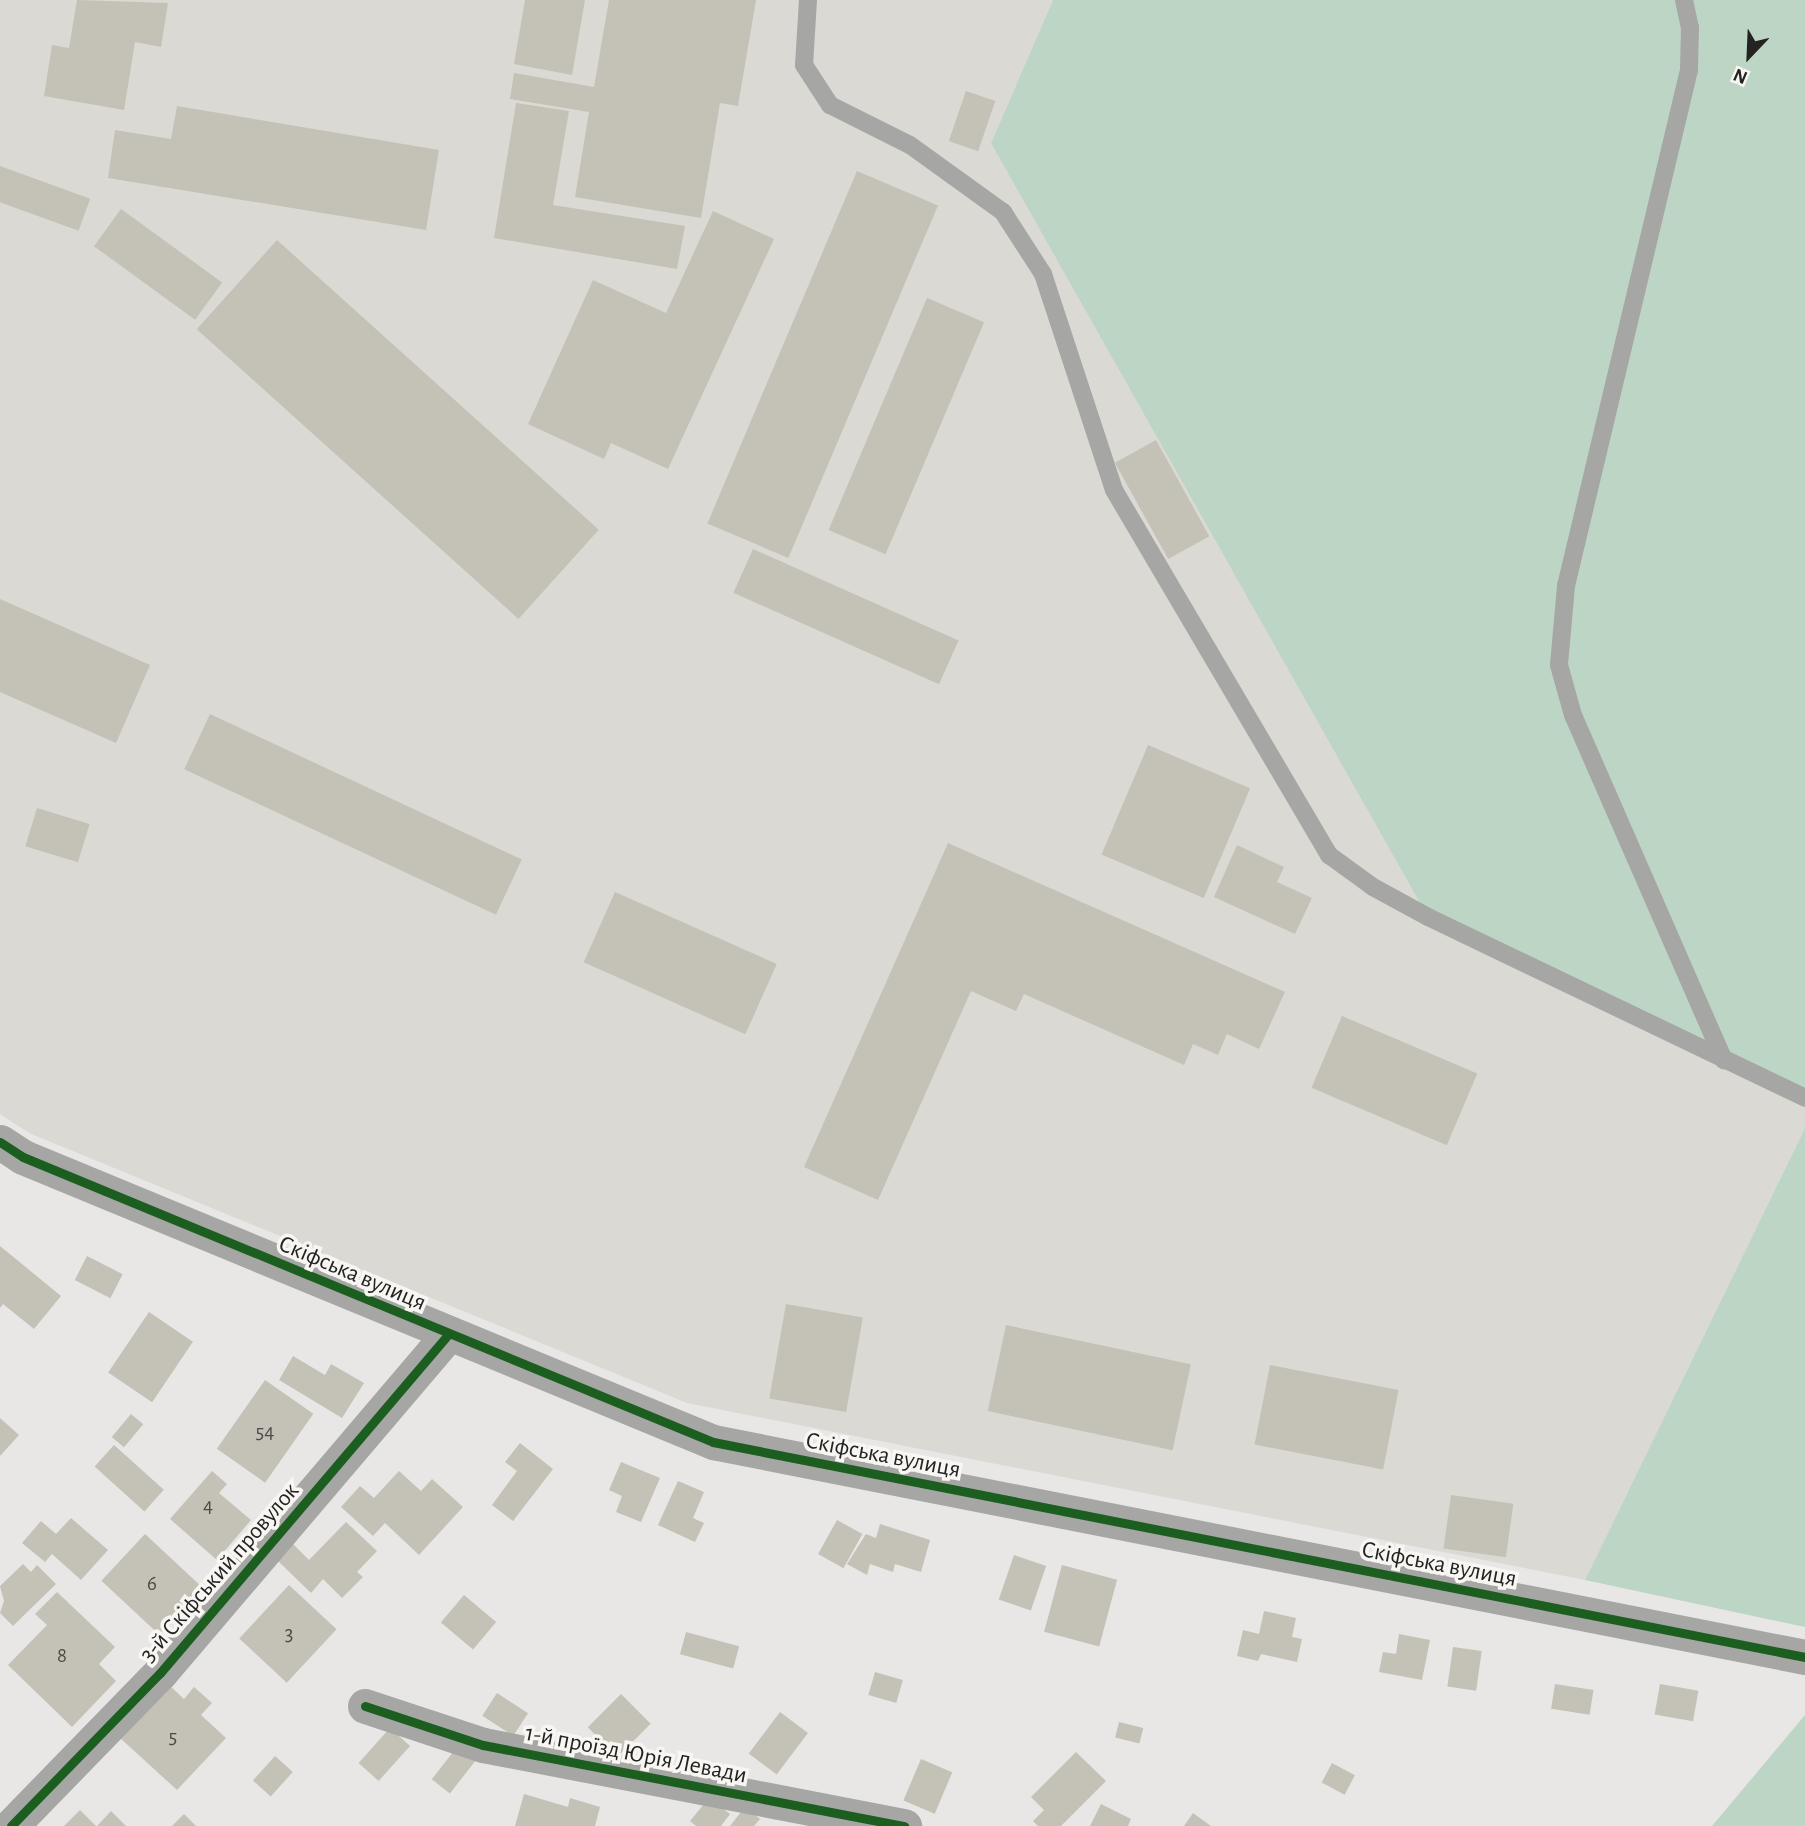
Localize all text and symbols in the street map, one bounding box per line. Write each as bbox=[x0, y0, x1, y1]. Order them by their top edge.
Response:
north arrow bbox=[1714, 21, 1784, 91]
text: N bbox=[1731, 64, 1750, 87]
street label: Скіфська вулиця bbox=[274, 1230, 430, 1318]
house number: 54 bbox=[256, 1419, 274, 1445]
street label: Скіфська вулиця bbox=[803, 1427, 963, 1485]
street label: 3-й Скіфський провулок bbox=[134, 1477, 306, 1669]
house number: 4 bbox=[203, 1493, 213, 1519]
street label: Скіфська вулиця bbox=[1359, 1536, 1519, 1594]
house number: 6 bbox=[147, 1571, 157, 1597]
house number: 3 bbox=[285, 1621, 293, 1647]
house number: 8 bbox=[57, 1643, 67, 1669]
street label: 1-й проїзд Юрія Левади bbox=[523, 1719, 749, 1791]
house number: 5 bbox=[169, 1724, 177, 1750]

